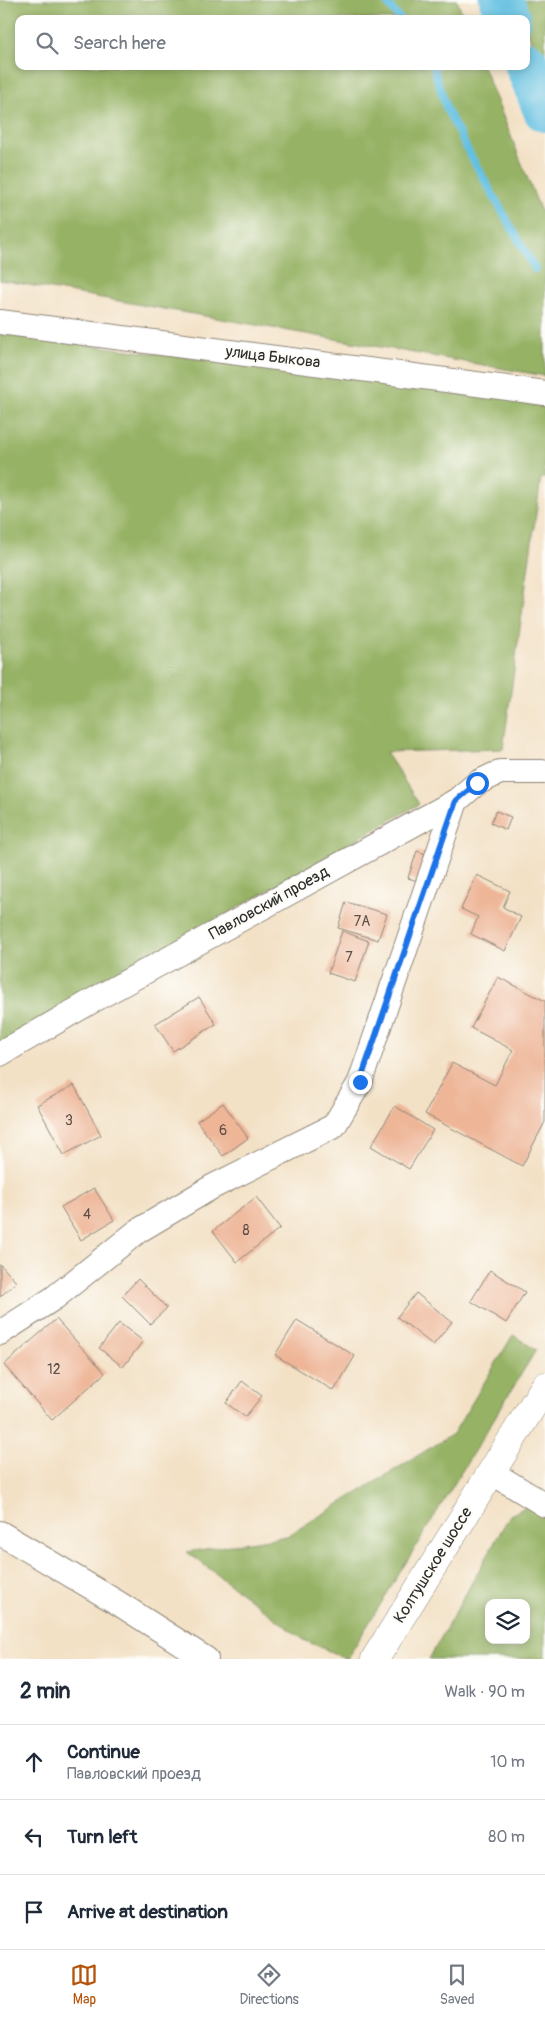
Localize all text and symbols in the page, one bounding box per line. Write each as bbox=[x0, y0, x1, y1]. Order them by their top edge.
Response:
search box bbox=[15, 15, 530, 70]
icon: search bbox=[33, 29, 61, 57]
text: Search here bbox=[73, 31, 166, 55]
street label: улица Быкова bbox=[223, 341, 322, 373]
route start bbox=[466, 772, 489, 795]
street label: Павловский проезд bbox=[206, 862, 333, 944]
house number: 7А bbox=[354, 913, 370, 930]
house number: 7 bbox=[345, 949, 353, 966]
route end bbox=[349, 1071, 372, 1094]
house number: 3 bbox=[65, 1112, 73, 1129]
house number: 6 bbox=[219, 1122, 227, 1139]
house number: 4 bbox=[83, 1206, 91, 1223]
house number: 8 bbox=[242, 1222, 250, 1239]
house number: 12 bbox=[47, 1361, 61, 1378]
street label: Колтушское шоссе bbox=[389, 1503, 477, 1627]
map controls bbox=[485, 1599, 530, 1644]
button: layers bbox=[485, 1599, 530, 1644]
text: 2 min bbox=[20, 1678, 70, 1705]
text: Walk · 90 m bbox=[444, 1682, 525, 1702]
text: Continue bbox=[67, 1740, 140, 1764]
icon: ahead bbox=[20, 1748, 48, 1776]
text: 10 m bbox=[490, 1752, 525, 1772]
text: Павловский проезд bbox=[67, 1764, 201, 1784]
icon: left bbox=[20, 1823, 48, 1851]
text: Turn left bbox=[67, 1825, 137, 1849]
text: 80 m bbox=[488, 1827, 525, 1847]
icon: arrive bbox=[20, 1898, 48, 1926]
text: Arrive at destination bbox=[67, 1900, 228, 1924]
tab: Map bbox=[70, 1961, 98, 2008]
tab: Directions bbox=[239, 1961, 299, 2008]
tab: Saved bbox=[440, 1961, 475, 2008]

